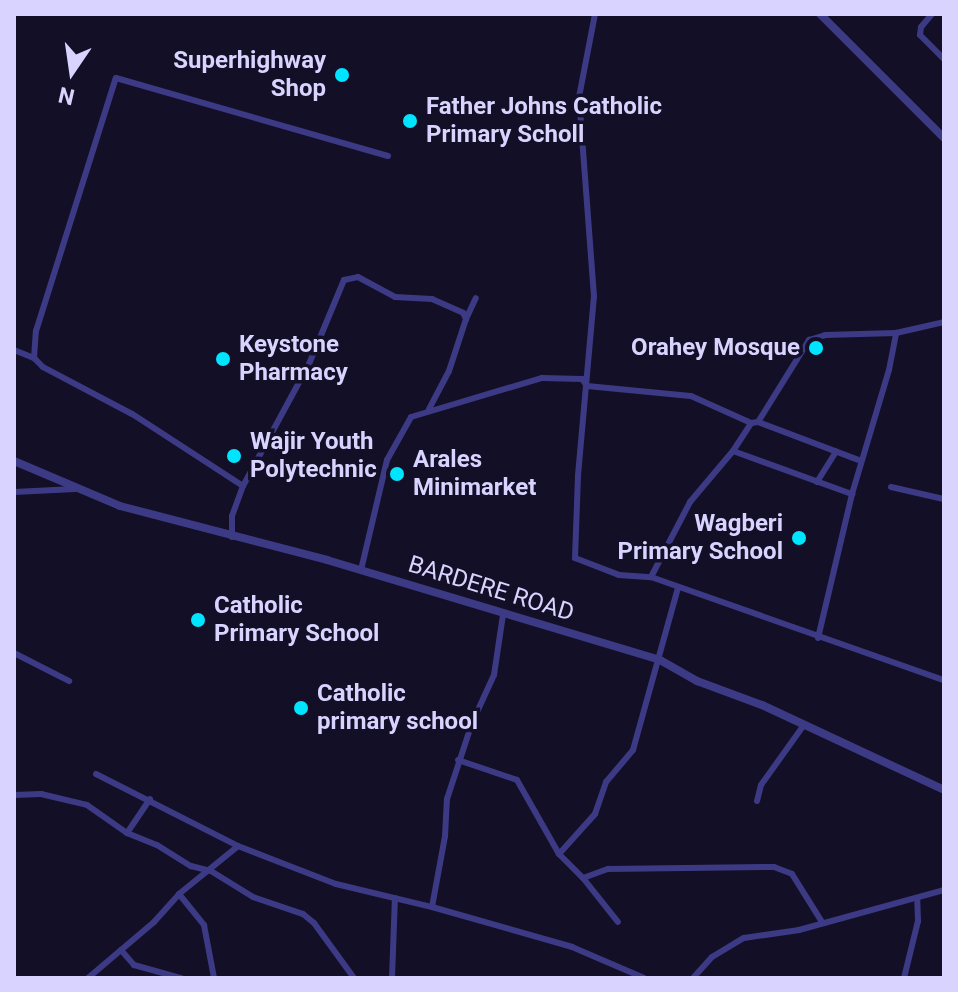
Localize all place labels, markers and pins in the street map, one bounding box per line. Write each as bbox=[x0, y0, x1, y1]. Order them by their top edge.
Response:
place label: Superhighway Shop bbox=[173, 47, 326, 103]
marker: Superhighway Shop bbox=[333, 66, 351, 84]
place label: Father Johns Catholic Primary Scholl bbox=[426, 93, 662, 149]
marker: Father Johns Catholic Primary Scholl bbox=[401, 112, 419, 130]
place label: Keystone Pharmacy bbox=[239, 331, 348, 387]
place label: Orahey Mosque bbox=[631, 334, 800, 362]
marker: Orahey Mosque bbox=[807, 339, 825, 357]
marker: Keystone Pharmacy bbox=[214, 350, 232, 368]
place label: Wajir Youth Polytechnic bbox=[250, 428, 377, 484]
place label: Arales Minimarket bbox=[413, 446, 536, 502]
marker: Wajir Youth Polytechnic bbox=[225, 447, 243, 465]
marker: Arales Minimarket bbox=[388, 465, 406, 483]
place label: Wagberi Primary School bbox=[618, 510, 783, 566]
marker: Wagberi Primary School bbox=[790, 529, 808, 547]
place label: Catholic Primary School bbox=[214, 592, 379, 648]
marker: Catholic Primary School bbox=[189, 611, 207, 629]
place label: Catholic primary school bbox=[317, 680, 478, 736]
marker: Catholic primary school bbox=[292, 699, 310, 717]

